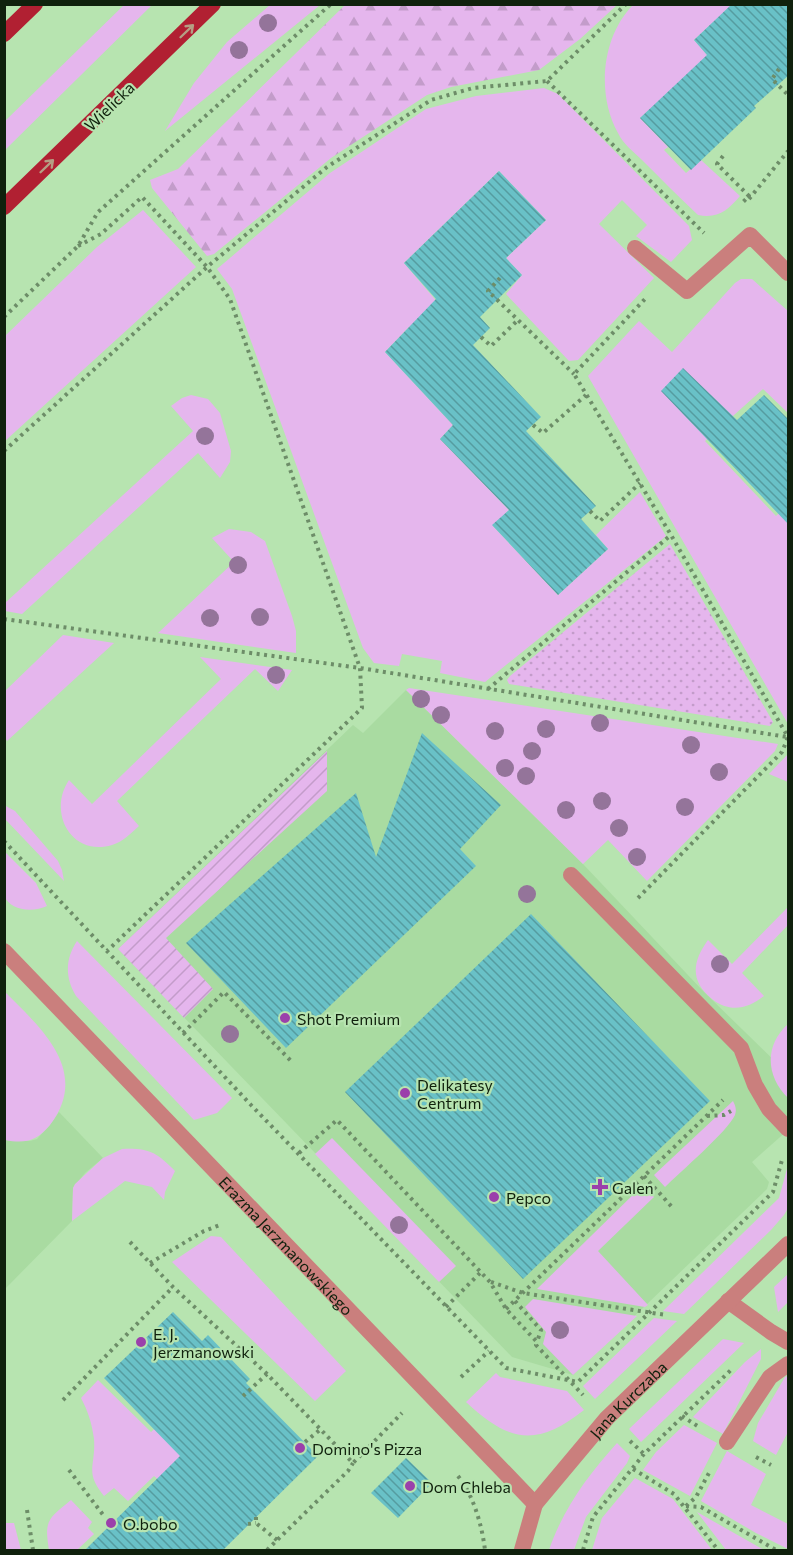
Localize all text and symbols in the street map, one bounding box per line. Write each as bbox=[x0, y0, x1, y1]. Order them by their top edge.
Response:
one-way arrow bbox=[179, 23, 194, 38]
street label: Wielicka bbox=[80, 78, 138, 134]
one-way arrow bbox=[39, 159, 54, 174]
place label: Shot Premium bbox=[297, 1009, 400, 1028]
marker: Shot Premium bbox=[278, 1011, 292, 1025]
place label: Delikatesy Centrum bbox=[417, 1075, 493, 1112]
marker: Delikatesy Centrum bbox=[398, 1086, 412, 1100]
street label: Erazma Jerzmanowskiego bbox=[216, 1172, 358, 1319]
place label: Galen bbox=[612, 1178, 654, 1197]
marker: Galen bbox=[593, 1180, 607, 1194]
place label: Pepco bbox=[506, 1188, 551, 1207]
marker: Pepco bbox=[487, 1190, 501, 1204]
place label: E. J. Jerzmanowski bbox=[153, 1324, 254, 1361]
marker: E. J. Jerzmanowski bbox=[134, 1335, 148, 1349]
street label: Jana Kurczaba bbox=[585, 1357, 670, 1442]
place label: Domino's Pizza bbox=[312, 1439, 422, 1458]
marker: Domino's Pizza bbox=[293, 1441, 307, 1455]
place label: Dom Chleba bbox=[422, 1477, 511, 1496]
marker: Dom Chleba bbox=[403, 1479, 417, 1493]
place label: O.bobo bbox=[123, 1514, 177, 1533]
marker: O.bobo bbox=[104, 1516, 118, 1530]

